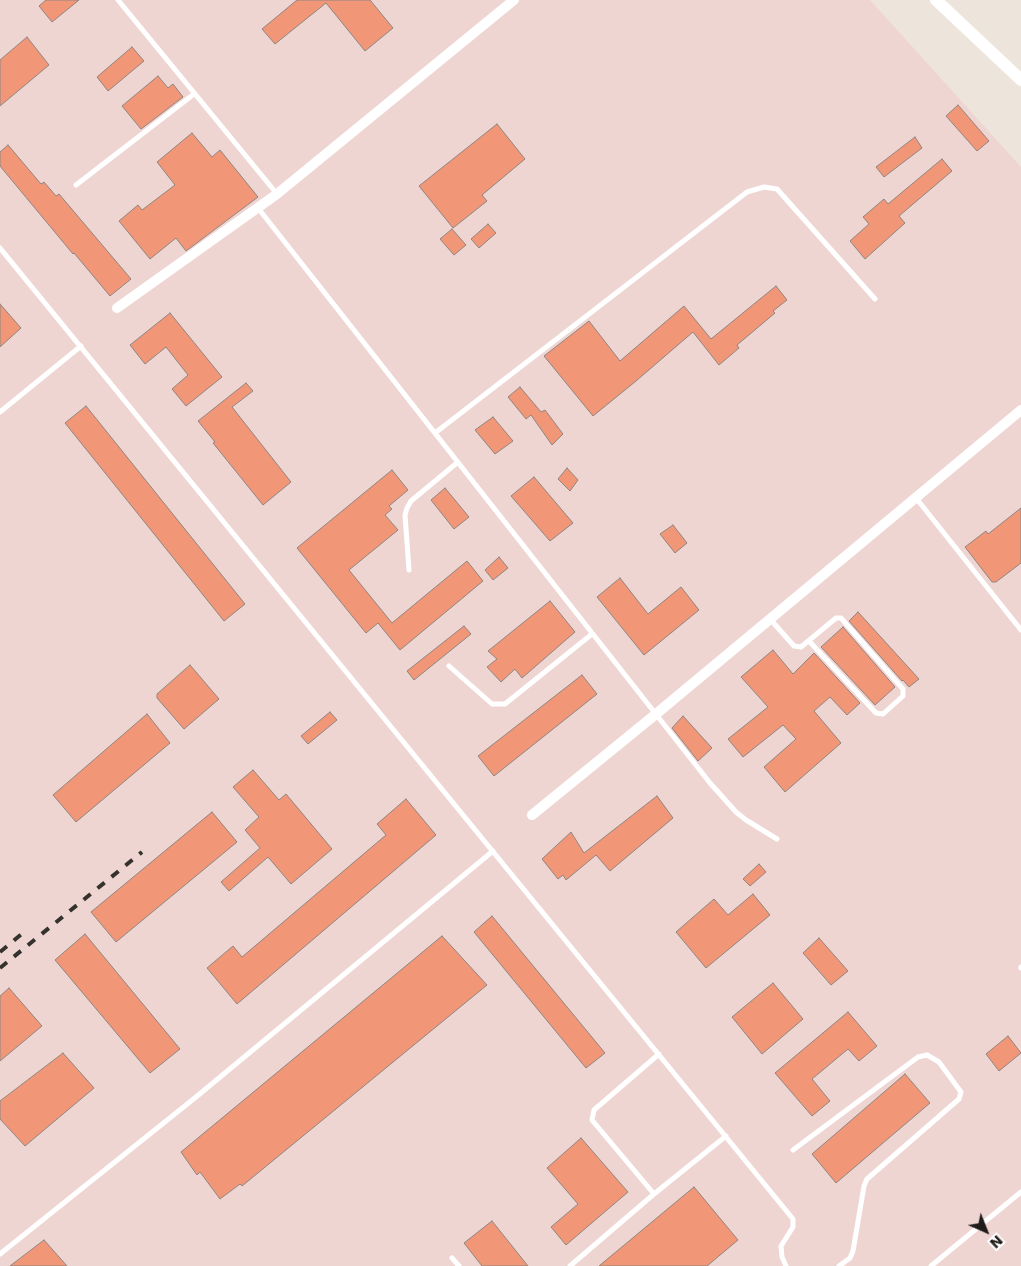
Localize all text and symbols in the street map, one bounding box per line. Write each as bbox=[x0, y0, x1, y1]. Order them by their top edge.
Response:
north arrow bbox=[961, 1206, 1011, 1256]
text: N bbox=[987, 1232, 1006, 1252]

